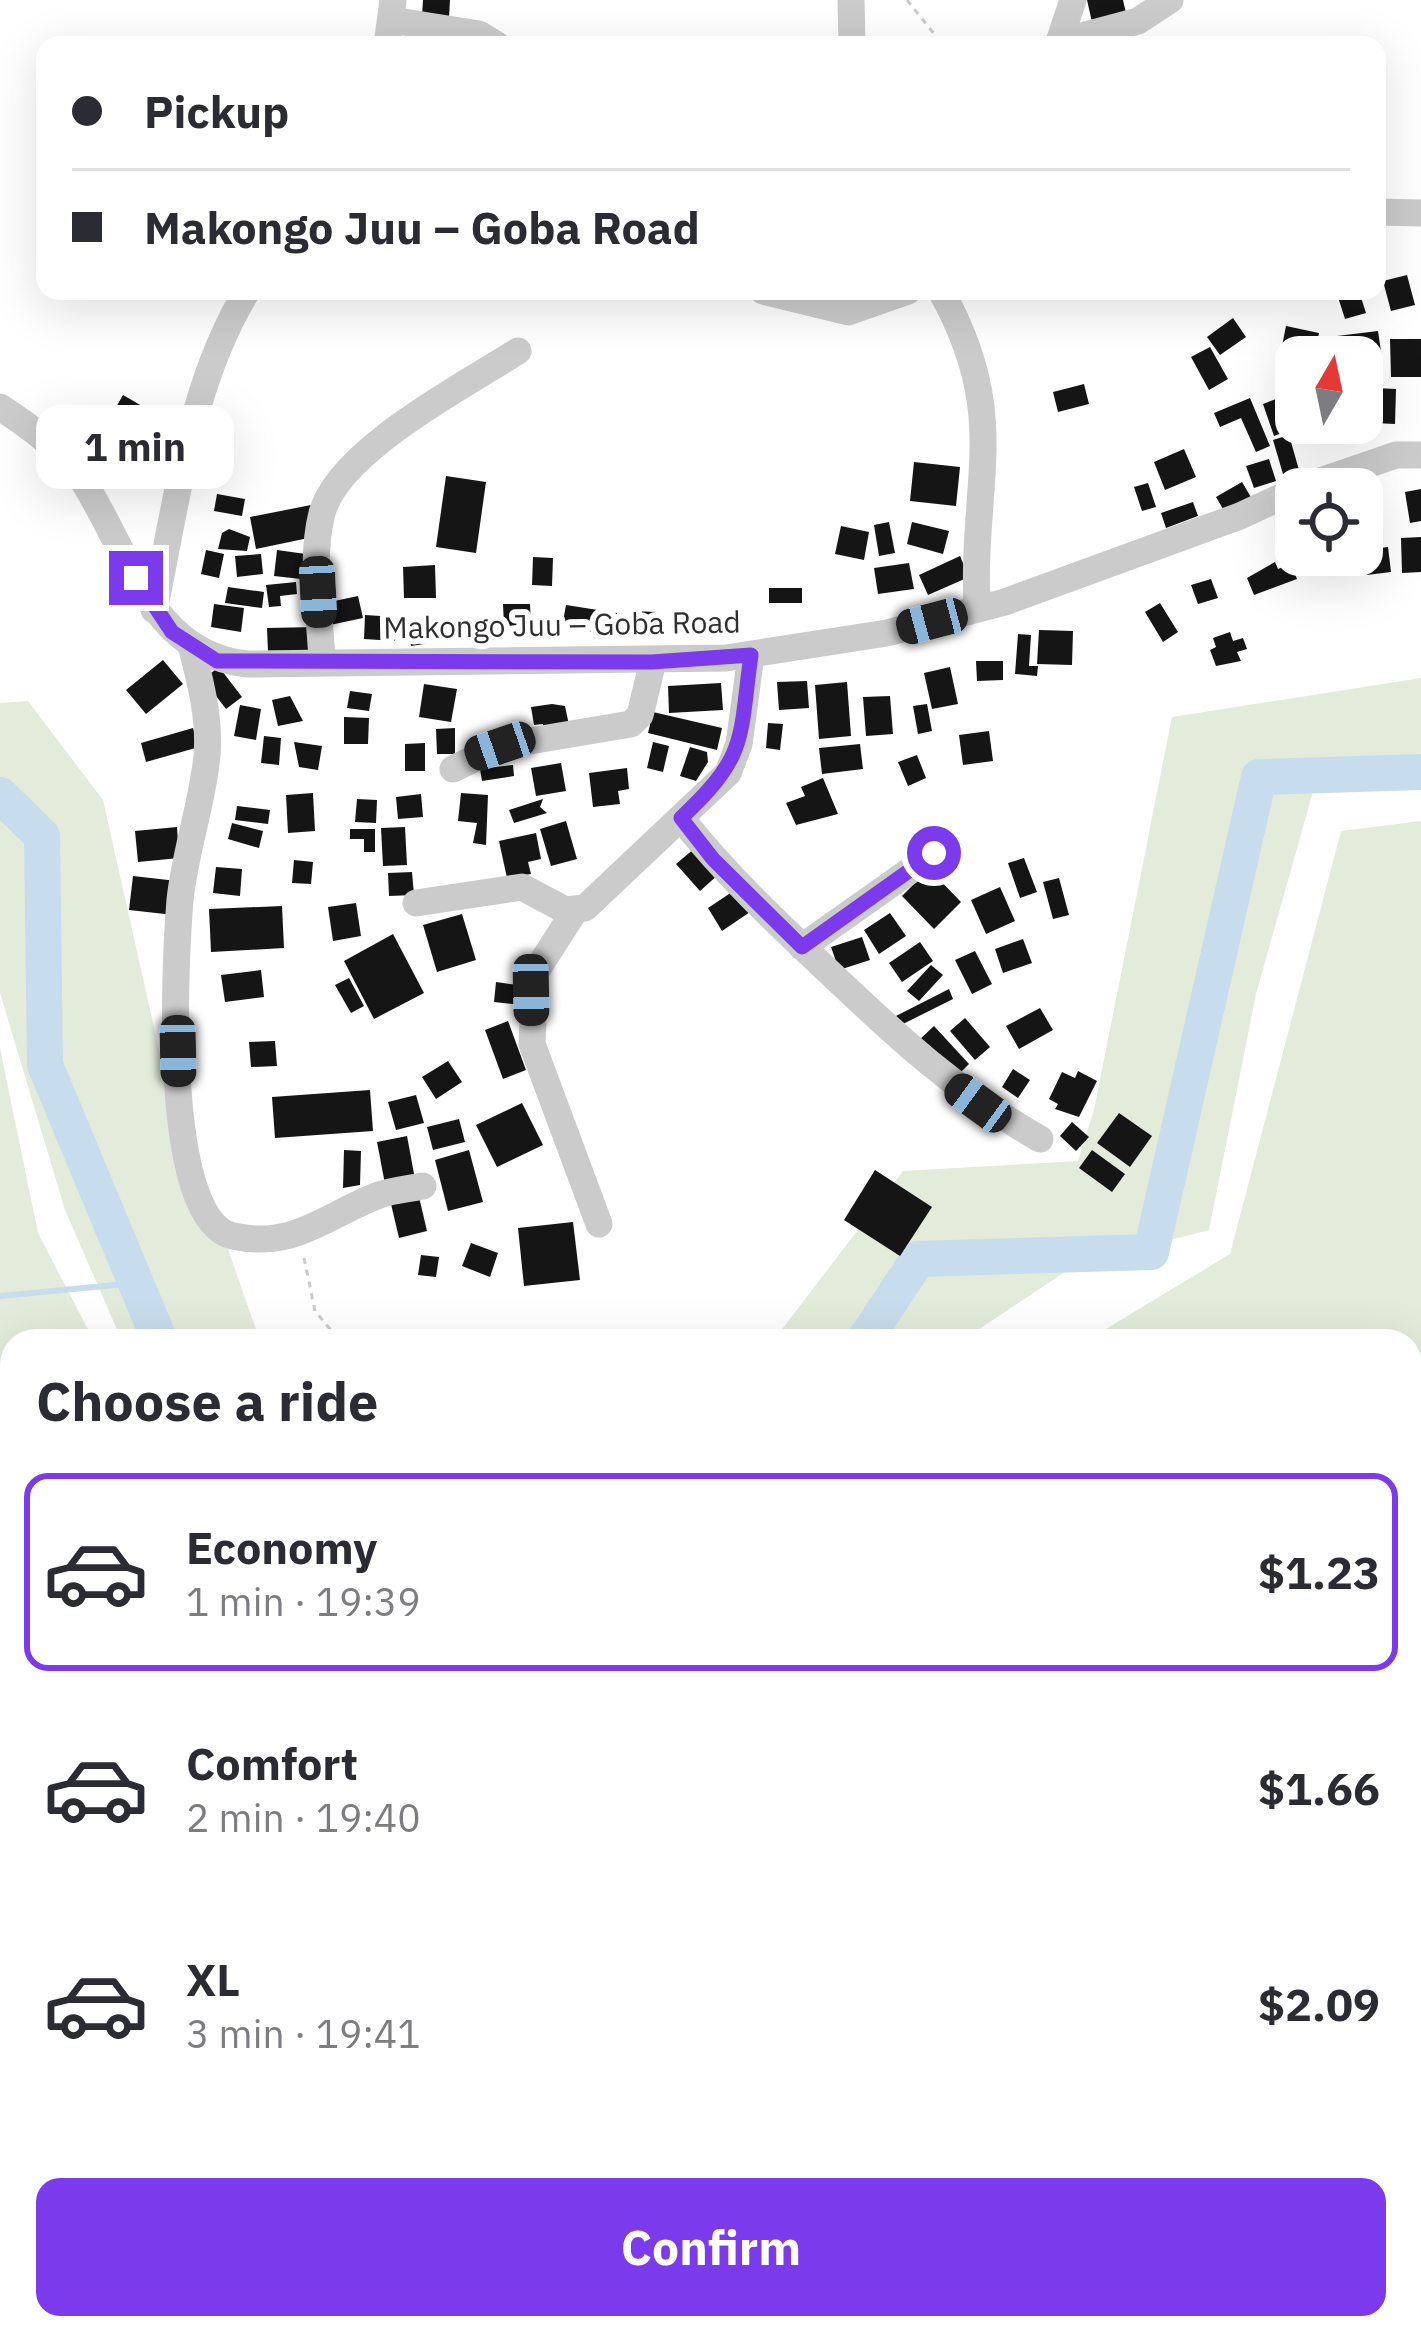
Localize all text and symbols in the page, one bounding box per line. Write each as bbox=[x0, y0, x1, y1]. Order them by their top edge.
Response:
text: Pickup bbox=[144, 82, 289, 140]
text: Makongo Juu – Goba Road bbox=[144, 198, 700, 256]
north arrow bbox=[1275, 336, 1383, 444]
map controls bbox=[1275, 336, 1383, 576]
callout: 1 min bbox=[37, 404, 235, 488]
text: 1 min bbox=[84, 421, 186, 472]
button: locate bbox=[1275, 468, 1383, 576]
route end bbox=[109, 551, 163, 605]
car bbox=[298, 555, 338, 629]
car bbox=[893, 594, 971, 648]
street label: Makongo Juu – Goba Road bbox=[383, 601, 741, 647]
car bbox=[460, 717, 540, 775]
route start bbox=[907, 826, 961, 880]
car bbox=[512, 954, 550, 1026]
car bbox=[159, 1015, 197, 1087]
car bbox=[938, 1067, 1018, 1139]
text: Choose a ride bbox=[36, 1366, 378, 1436]
icon: car bbox=[42, 1518, 150, 1626]
text: Economy bbox=[186, 1518, 377, 1576]
text: $1.23 bbox=[1258, 1543, 1380, 1601]
text: 1 min · 19:39 bbox=[186, 1576, 421, 1627]
icon: car bbox=[42, 1734, 150, 1842]
text: Comfort bbox=[186, 1734, 358, 1792]
text: $1.66 bbox=[1258, 1759, 1380, 1817]
text: 2 min · 19:40 bbox=[186, 1792, 421, 1843]
icon: car bbox=[42, 1950, 150, 2058]
text: XL bbox=[186, 1950, 240, 2008]
text: $2.09 bbox=[1258, 1975, 1380, 2033]
text: 3 min · 19:41 bbox=[186, 2008, 421, 2059]
button: Confirm bbox=[36, 2178, 1386, 2316]

